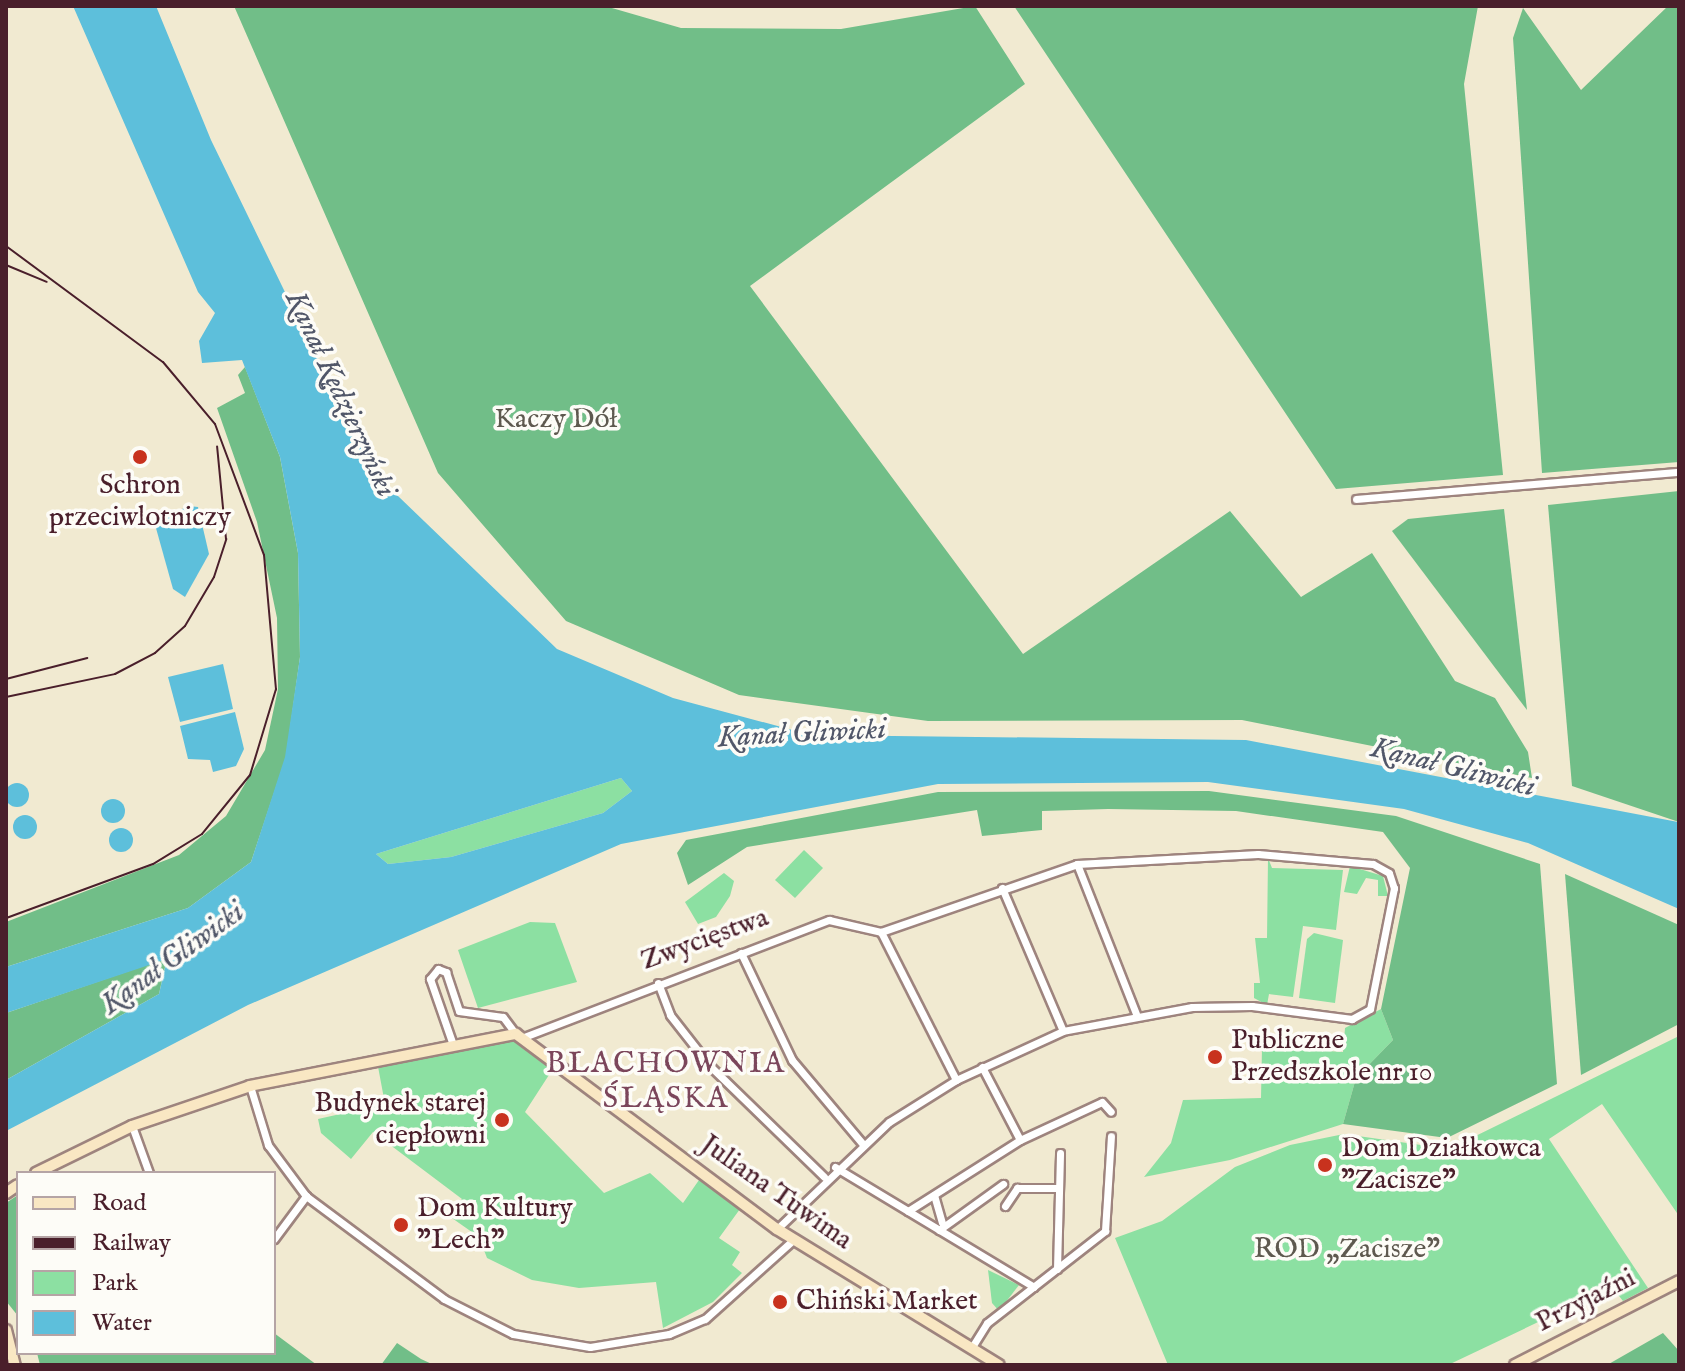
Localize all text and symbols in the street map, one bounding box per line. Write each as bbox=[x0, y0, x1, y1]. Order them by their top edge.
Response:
water label: Kanał Kędzierzyński bbox=[276, 285, 404, 503]
park label: Kaczy Dół bbox=[495, 403, 617, 437]
marker: Schron przeciwlotniczy bbox=[131, 448, 149, 466]
place label: Schron przeciwlotniczy bbox=[49, 469, 231, 535]
water label: Kanał Gliwicki bbox=[717, 712, 887, 756]
water label: Kanał Gliwicki bbox=[1367, 730, 1539, 806]
water label: Kanał Gliwicki bbox=[94, 895, 252, 1023]
street label: Zwycięstwa bbox=[637, 901, 773, 979]
place label: Publiczne Przedszkole nr 10 bbox=[1231, 1024, 1433, 1090]
district label: BLACHOWNIA ŚLĄSKA bbox=[546, 1046, 786, 1116]
marker: Publiczne Przedszkole nr 10 bbox=[1206, 1048, 1224, 1066]
place label: Budynek starej ciepłowni bbox=[314, 1087, 486, 1153]
marker: Budynek starej ciepłowni bbox=[493, 1111, 511, 1129]
street label: Juliana Tuwima bbox=[694, 1128, 858, 1258]
place label: Dom Działkowca "Zacisze" bbox=[1341, 1132, 1541, 1198]
marker: Dom Działkowca "Zacisze" bbox=[1316, 1156, 1334, 1174]
legend bbox=[16, 1171, 276, 1355]
text: Road bbox=[92, 1188, 146, 1219]
place label: Dom Kultury "Lech" bbox=[417, 1192, 573, 1258]
marker: Dom Kultury "Lech" bbox=[392, 1216, 410, 1234]
text: Railway bbox=[92, 1228, 171, 1259]
park label: ROD „Zacisze” bbox=[1254, 1233, 1440, 1267]
street label: Przyjaźni bbox=[1531, 1262, 1641, 1340]
text: Park bbox=[92, 1268, 138, 1299]
place label: Chiński Market bbox=[796, 1285, 978, 1319]
marker: Chiński Market bbox=[771, 1293, 789, 1311]
text: Water bbox=[92, 1308, 152, 1339]

